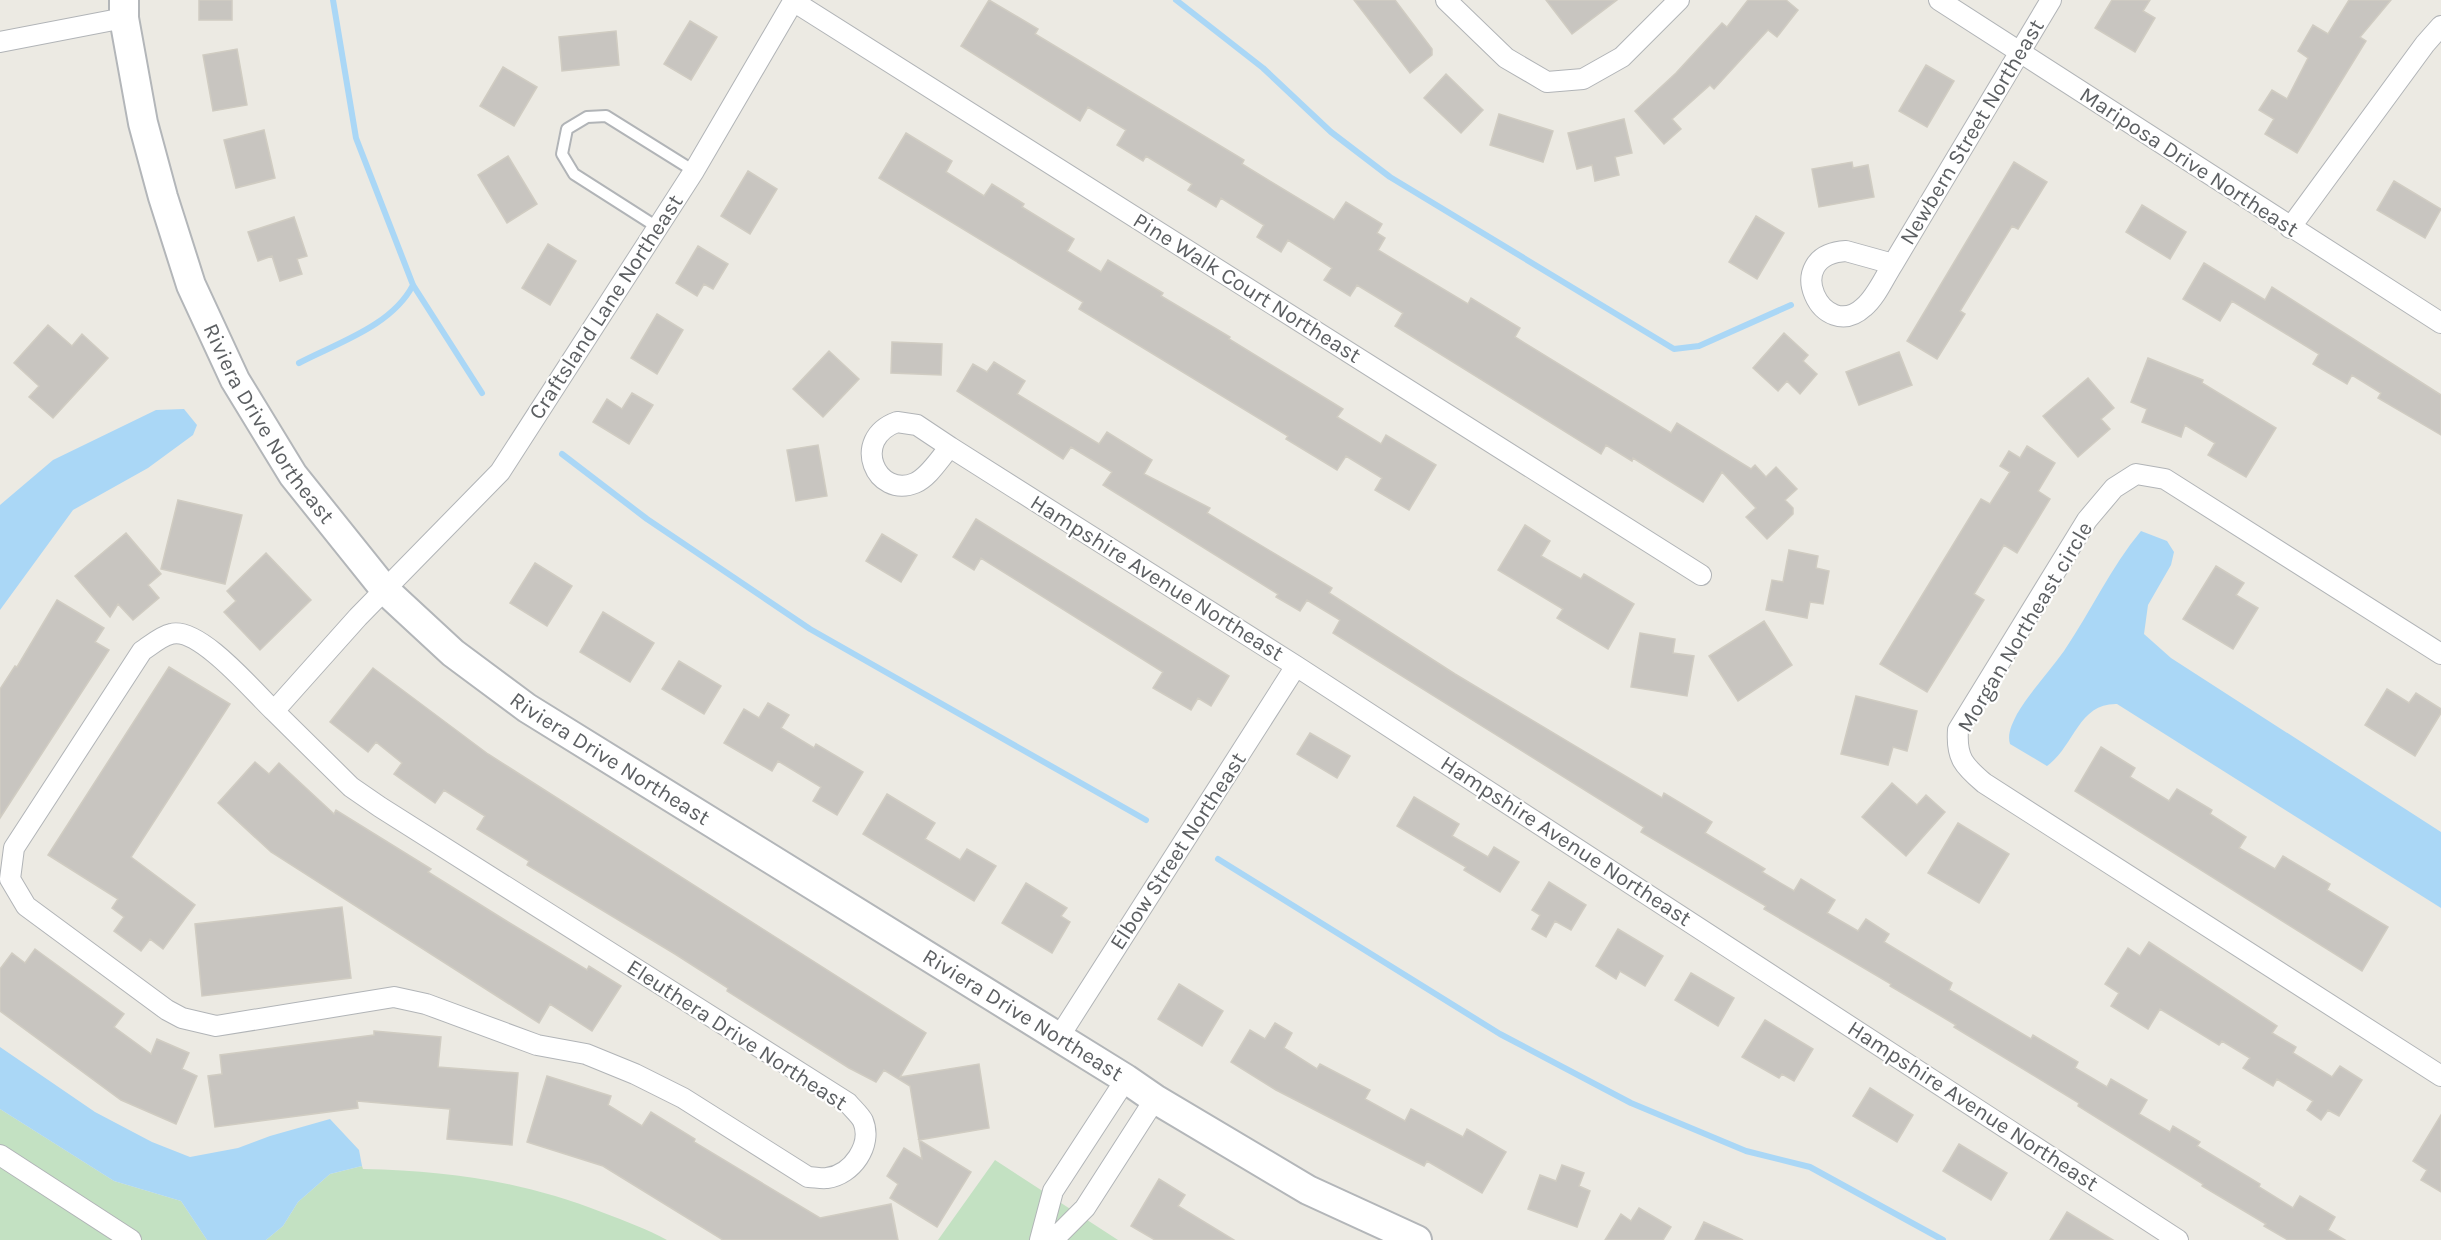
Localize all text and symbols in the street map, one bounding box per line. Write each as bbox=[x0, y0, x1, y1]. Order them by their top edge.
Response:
street label: Newbern Street Northeast bbox=[1894, 15, 2050, 249]
street label: Mariposa Drive Northeast bbox=[2075, 82, 2303, 242]
street label: Craftsland Lane Northeast bbox=[524, 190, 688, 424]
street label: Pine Walk Court Northeast bbox=[1128, 207, 1366, 369]
street label: Riviera Drive Northeast bbox=[198, 319, 340, 529]
street label: Hampshire Avenue Northeast bbox=[1026, 489, 1288, 667]
street label: Morgan Northeast circle bbox=[1952, 517, 2098, 737]
street label: Riviera Drive Northeast bbox=[505, 687, 715, 831]
street label: Elbow Street Northeast bbox=[1104, 747, 1252, 955]
street label: Hampshire Avenue Northeast bbox=[1436, 750, 1696, 932]
street label: Riviera Drive Northeast bbox=[918, 943, 1128, 1087]
street label: Eleuthera Drive Northeast bbox=[622, 954, 852, 1116]
street label: Hampshire Avenue Northeast bbox=[1843, 1015, 2103, 1197]

